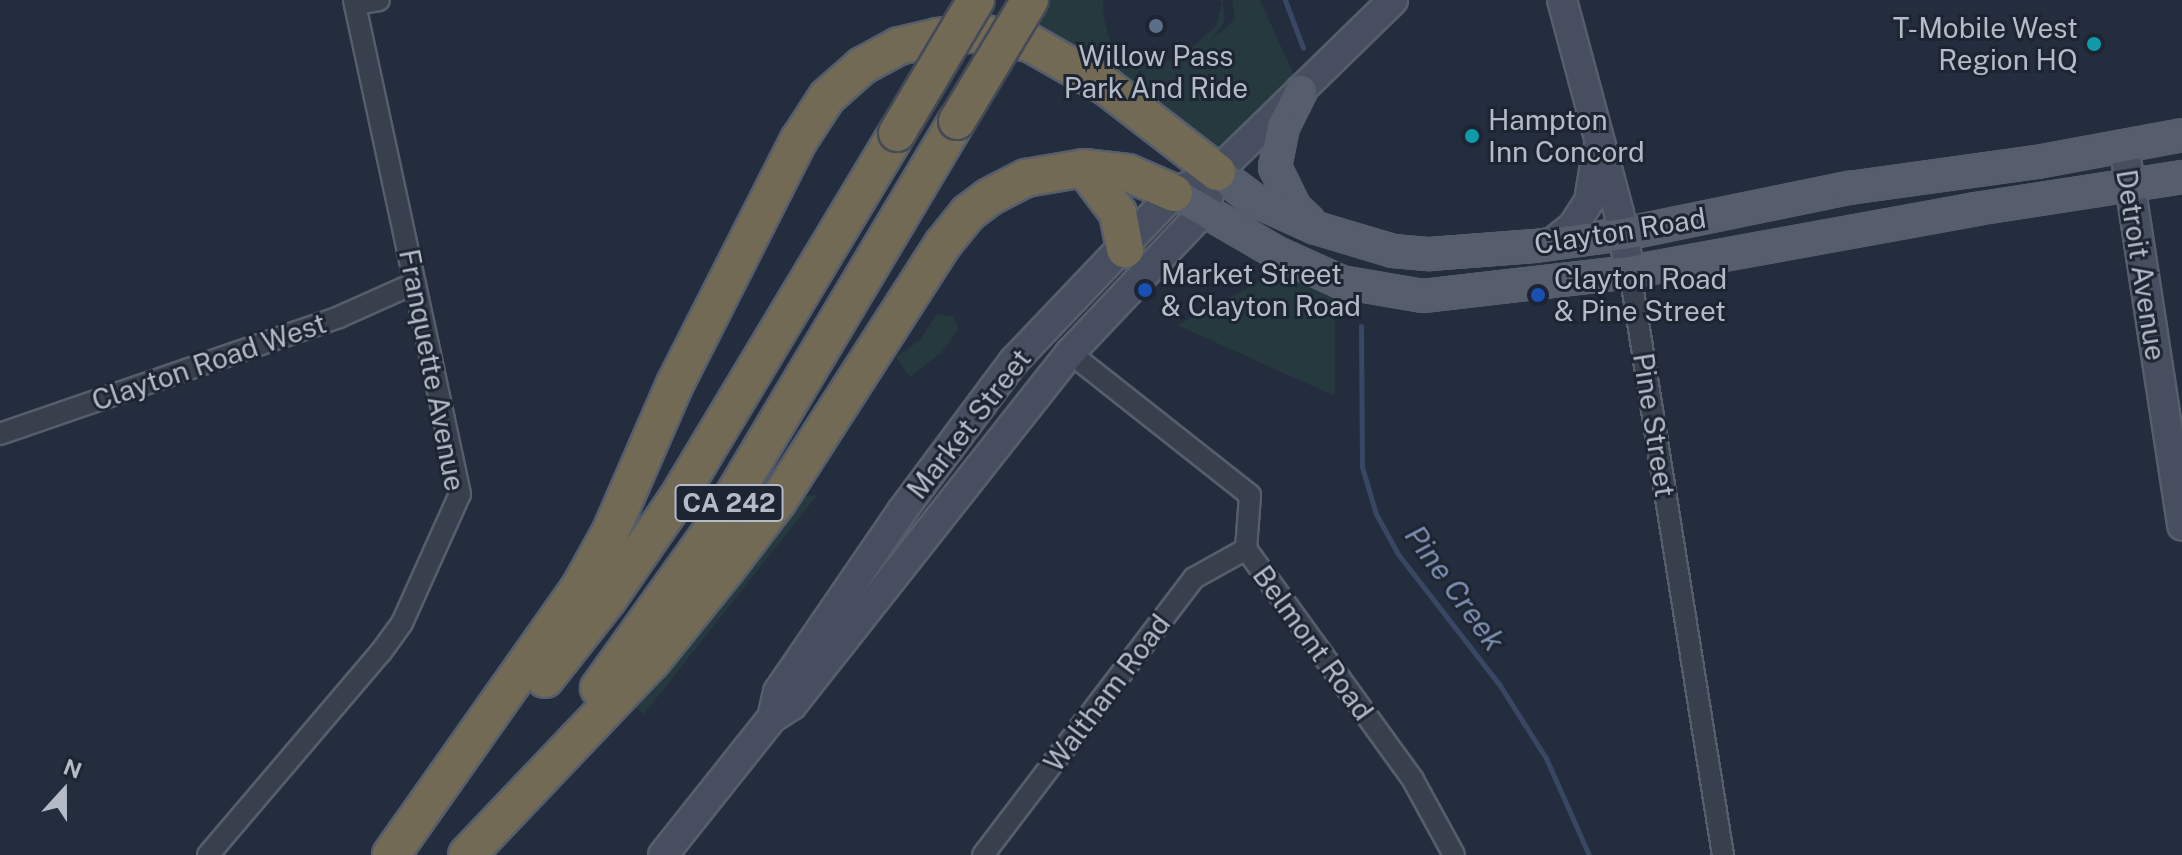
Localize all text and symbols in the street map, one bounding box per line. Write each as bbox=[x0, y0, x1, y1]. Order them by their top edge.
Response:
place label: T-Mobile West Region HQ bbox=[1892, 11, 2078, 77]
marker: Willow Pass Park And Ride bbox=[1147, 17, 1165, 35]
marker: T-Mobile West Region HQ bbox=[2085, 35, 2103, 53]
place label: Willow Pass Park And Ride bbox=[1064, 39, 1248, 105]
place label: Hampton Inn Concord bbox=[1488, 103, 1645, 169]
marker: Hampton Inn Concord bbox=[1463, 127, 1481, 145]
street label: Detroit Avenue bbox=[2109, 167, 2173, 363]
street label: Clayton Road bbox=[1532, 201, 1708, 261]
street label: Franquette Avenue bbox=[392, 246, 472, 494]
place label: Market Street & Clayton Road bbox=[1161, 257, 1361, 323]
place label: Clayton Road & Pine Street bbox=[1554, 262, 1727, 328]
marker: Market Street & Clayton Road bbox=[1136, 281, 1154, 299]
marker: Clayton Road & Pine Street bbox=[1529, 286, 1547, 304]
street label: Clayton Road West bbox=[87, 306, 331, 418]
street label: Market Street bbox=[900, 342, 1038, 506]
street label: Pine Street bbox=[1626, 350, 1682, 500]
road number: CA 242 bbox=[673, 481, 785, 525]
water label: Pine Creek bbox=[1397, 518, 1513, 658]
street label: Belmont Road bbox=[1246, 559, 1380, 727]
street label: Waltham Road bbox=[1037, 608, 1177, 778]
north arrow bbox=[24, 751, 104, 831]
text: N bbox=[60, 753, 85, 784]

